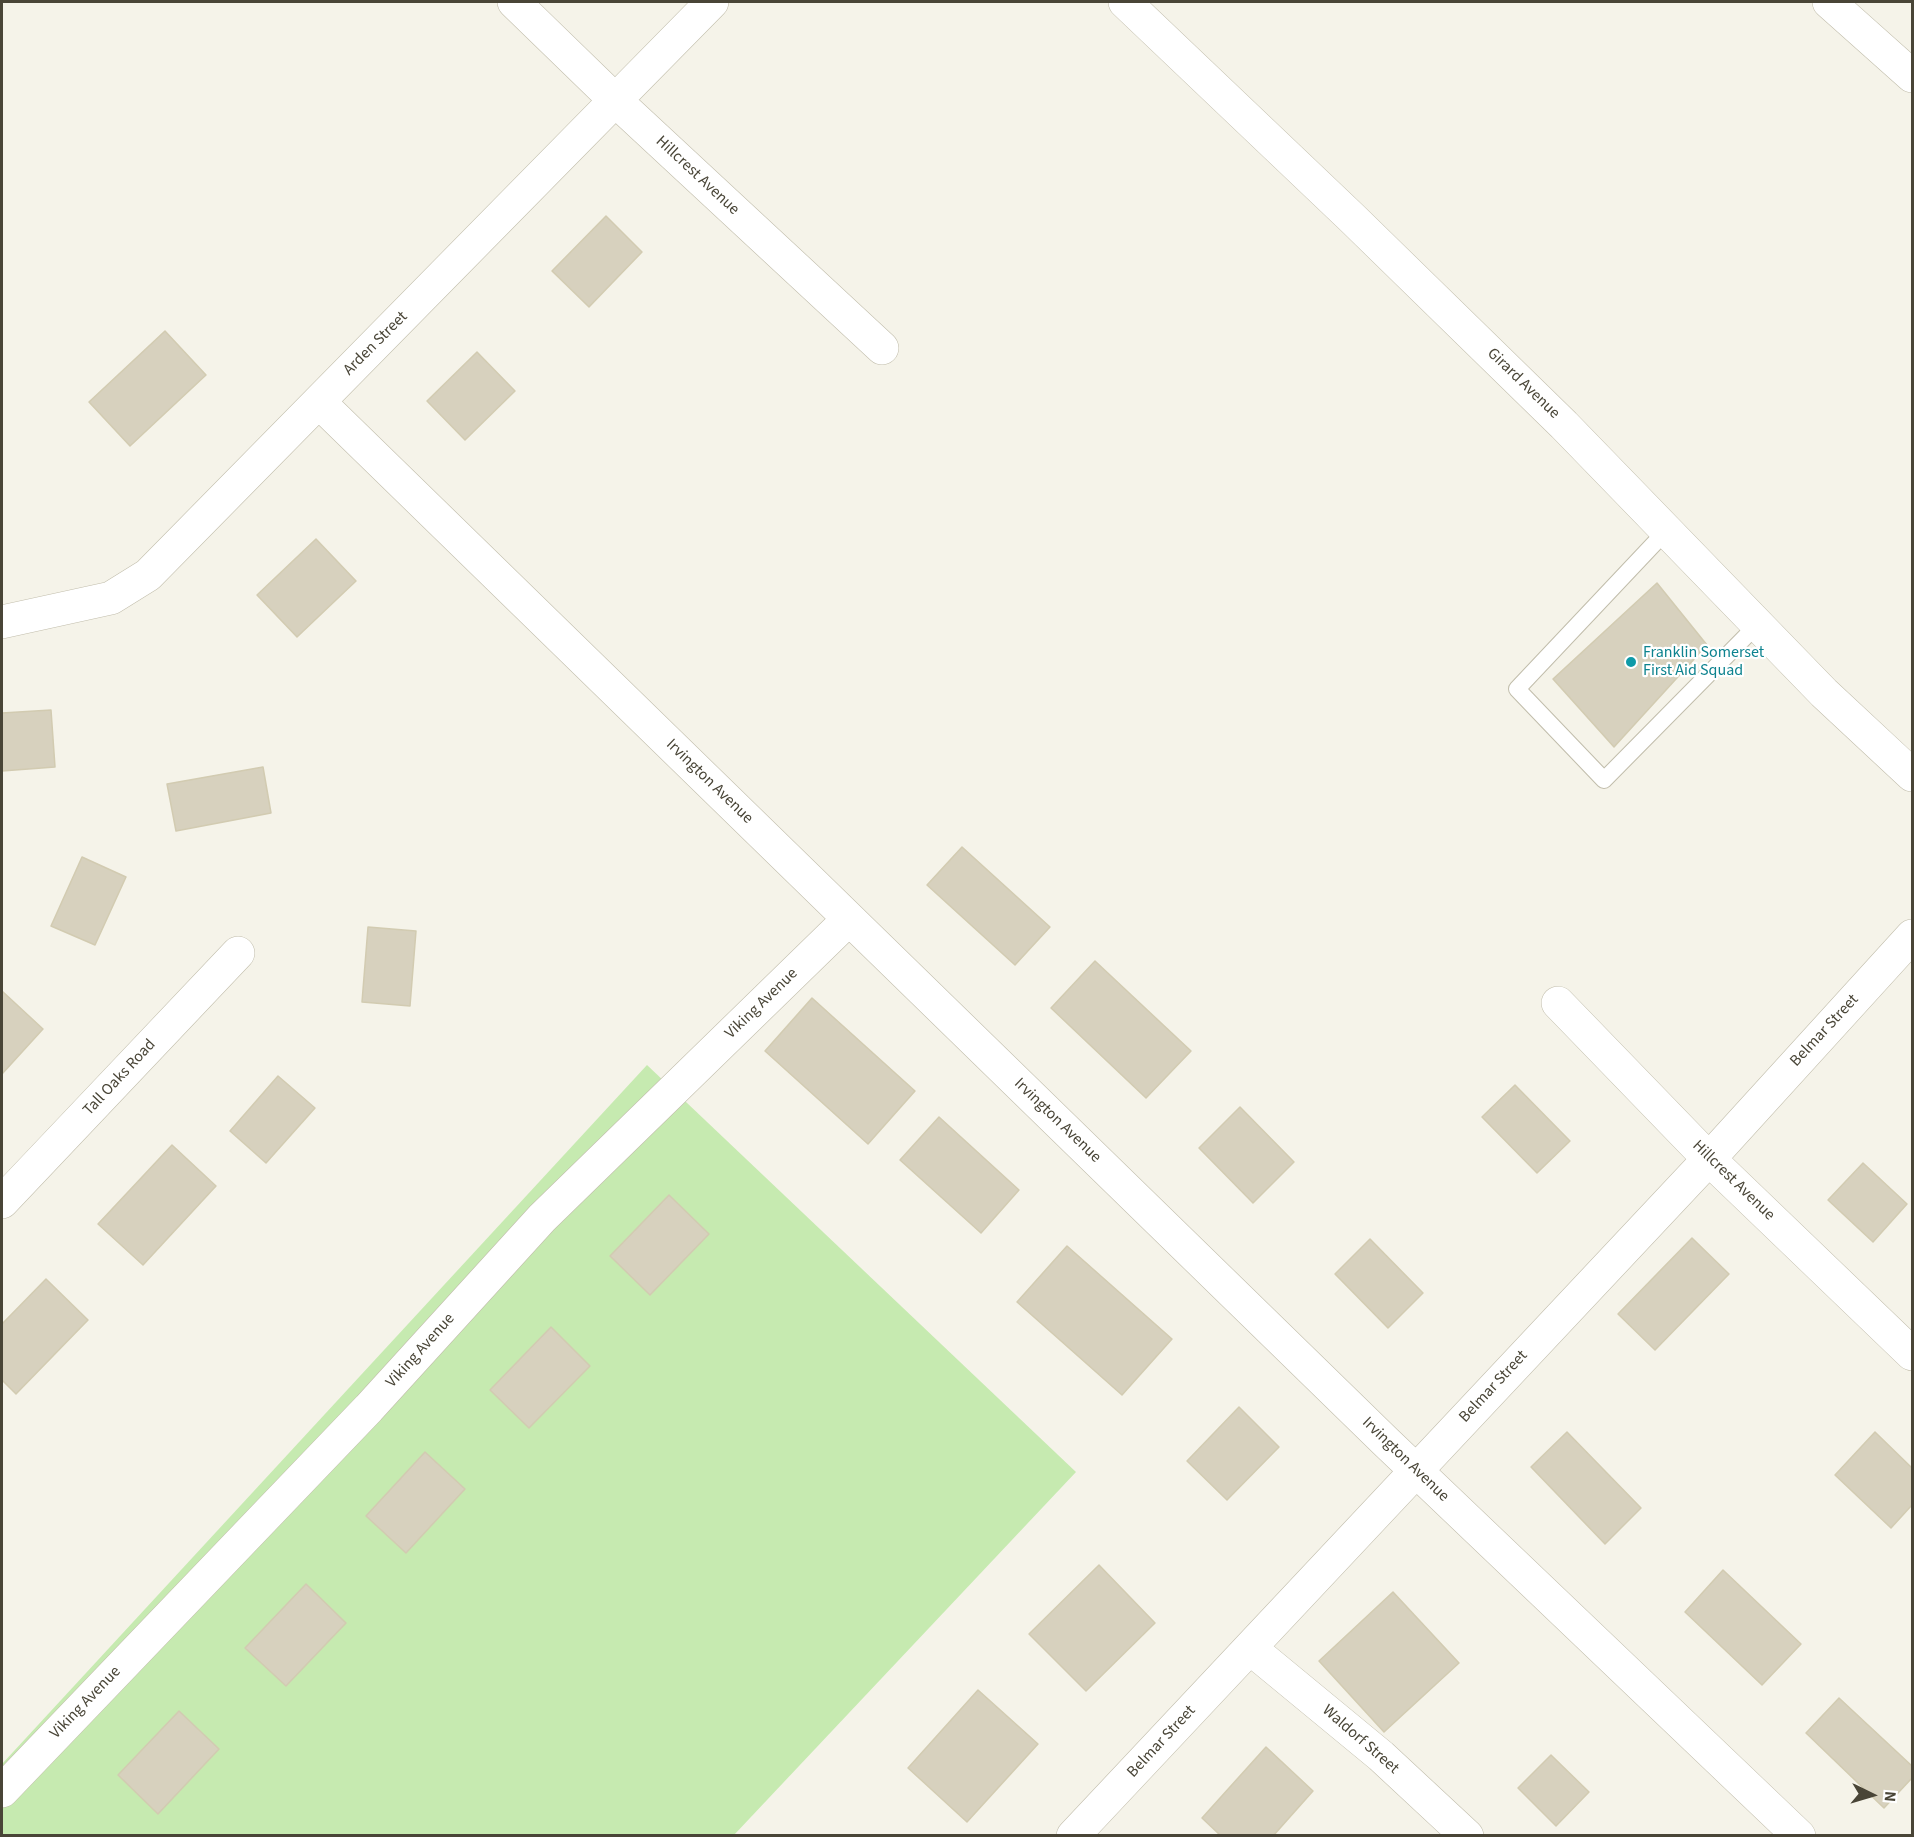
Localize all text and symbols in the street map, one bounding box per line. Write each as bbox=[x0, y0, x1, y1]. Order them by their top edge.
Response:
street label: Hillcrest Avenue bbox=[651, 132, 743, 220]
street label: Arden Street bbox=[340, 308, 412, 380]
street label: Girard Avenue bbox=[1483, 345, 1563, 423]
place label: Franklin Somerset First Aid Squad bbox=[1643, 643, 1764, 681]
marker: Franklin Somerset First Aid Squad bbox=[1624, 655, 1638, 669]
street label: Irvington Avenue bbox=[662, 736, 756, 828]
street label: Viking Avenue bbox=[722, 965, 802, 1043]
street label: Belmar Street bbox=[1787, 991, 1863, 1071]
street label: Tall Oaks Road bbox=[80, 1036, 160, 1120]
street label: Irvington Avenue bbox=[1010, 1075, 1104, 1167]
street label: Hillcrest Avenue bbox=[1688, 1137, 1778, 1225]
street label: Viking Avenue bbox=[383, 1310, 459, 1392]
street label: Belmar Street bbox=[1456, 1347, 1532, 1427]
street label: Irvington Avenue bbox=[1358, 1414, 1452, 1506]
street label: Viking Avenue bbox=[47, 1663, 125, 1743]
street label: Waldorf Street bbox=[1318, 1701, 1402, 1779]
street label: Belmar Street bbox=[1124, 1702, 1200, 1782]
north arrow bbox=[1842, 1765, 1902, 1825]
text: N bbox=[1879, 1790, 1901, 1803]

